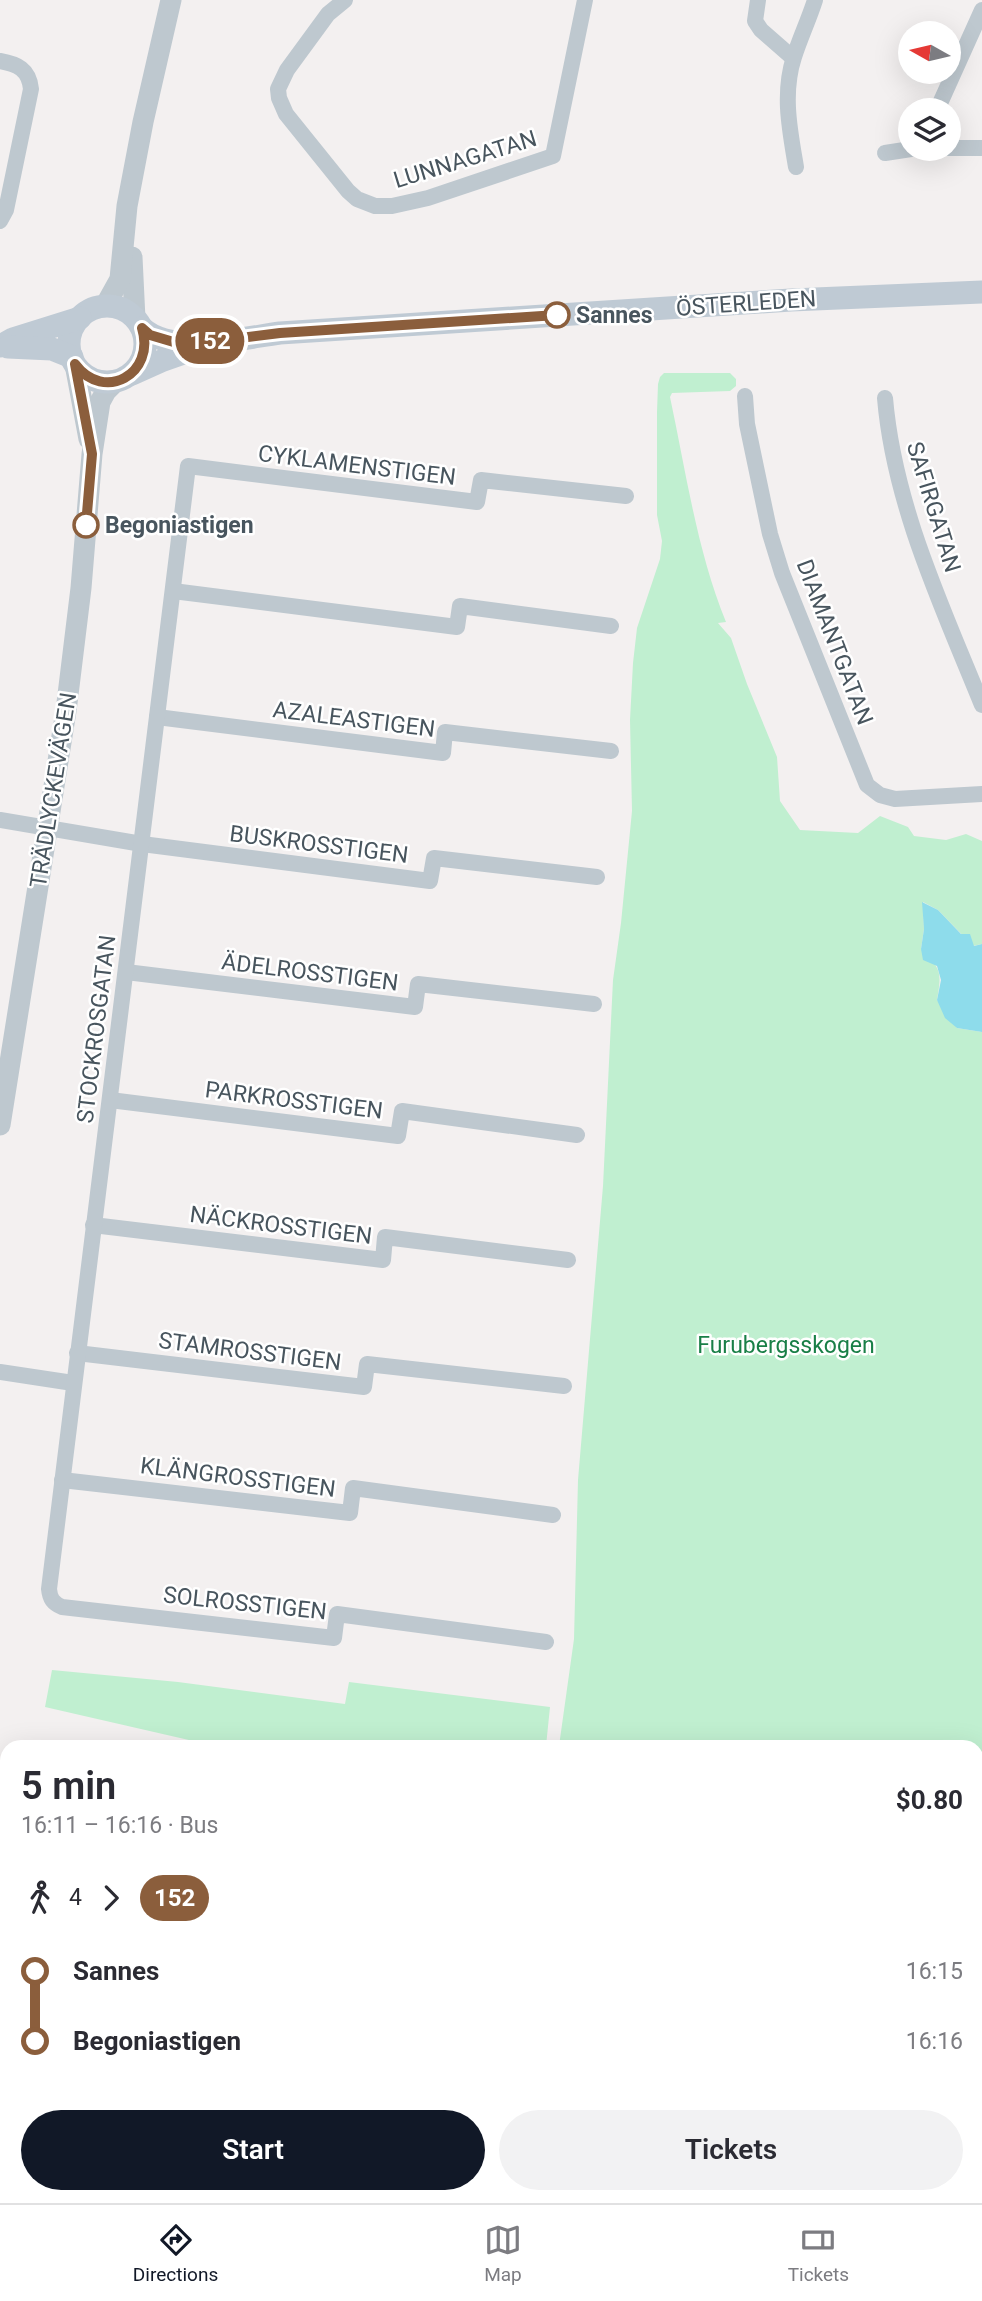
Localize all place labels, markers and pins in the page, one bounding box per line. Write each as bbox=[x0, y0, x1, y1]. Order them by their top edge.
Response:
marker: Sannes bbox=[544, 302, 570, 328]
place label: Sannes bbox=[576, 302, 653, 329]
marker: Begoniastigen bbox=[73, 512, 99, 538]
place label: Begoniastigen bbox=[105, 512, 254, 539]

